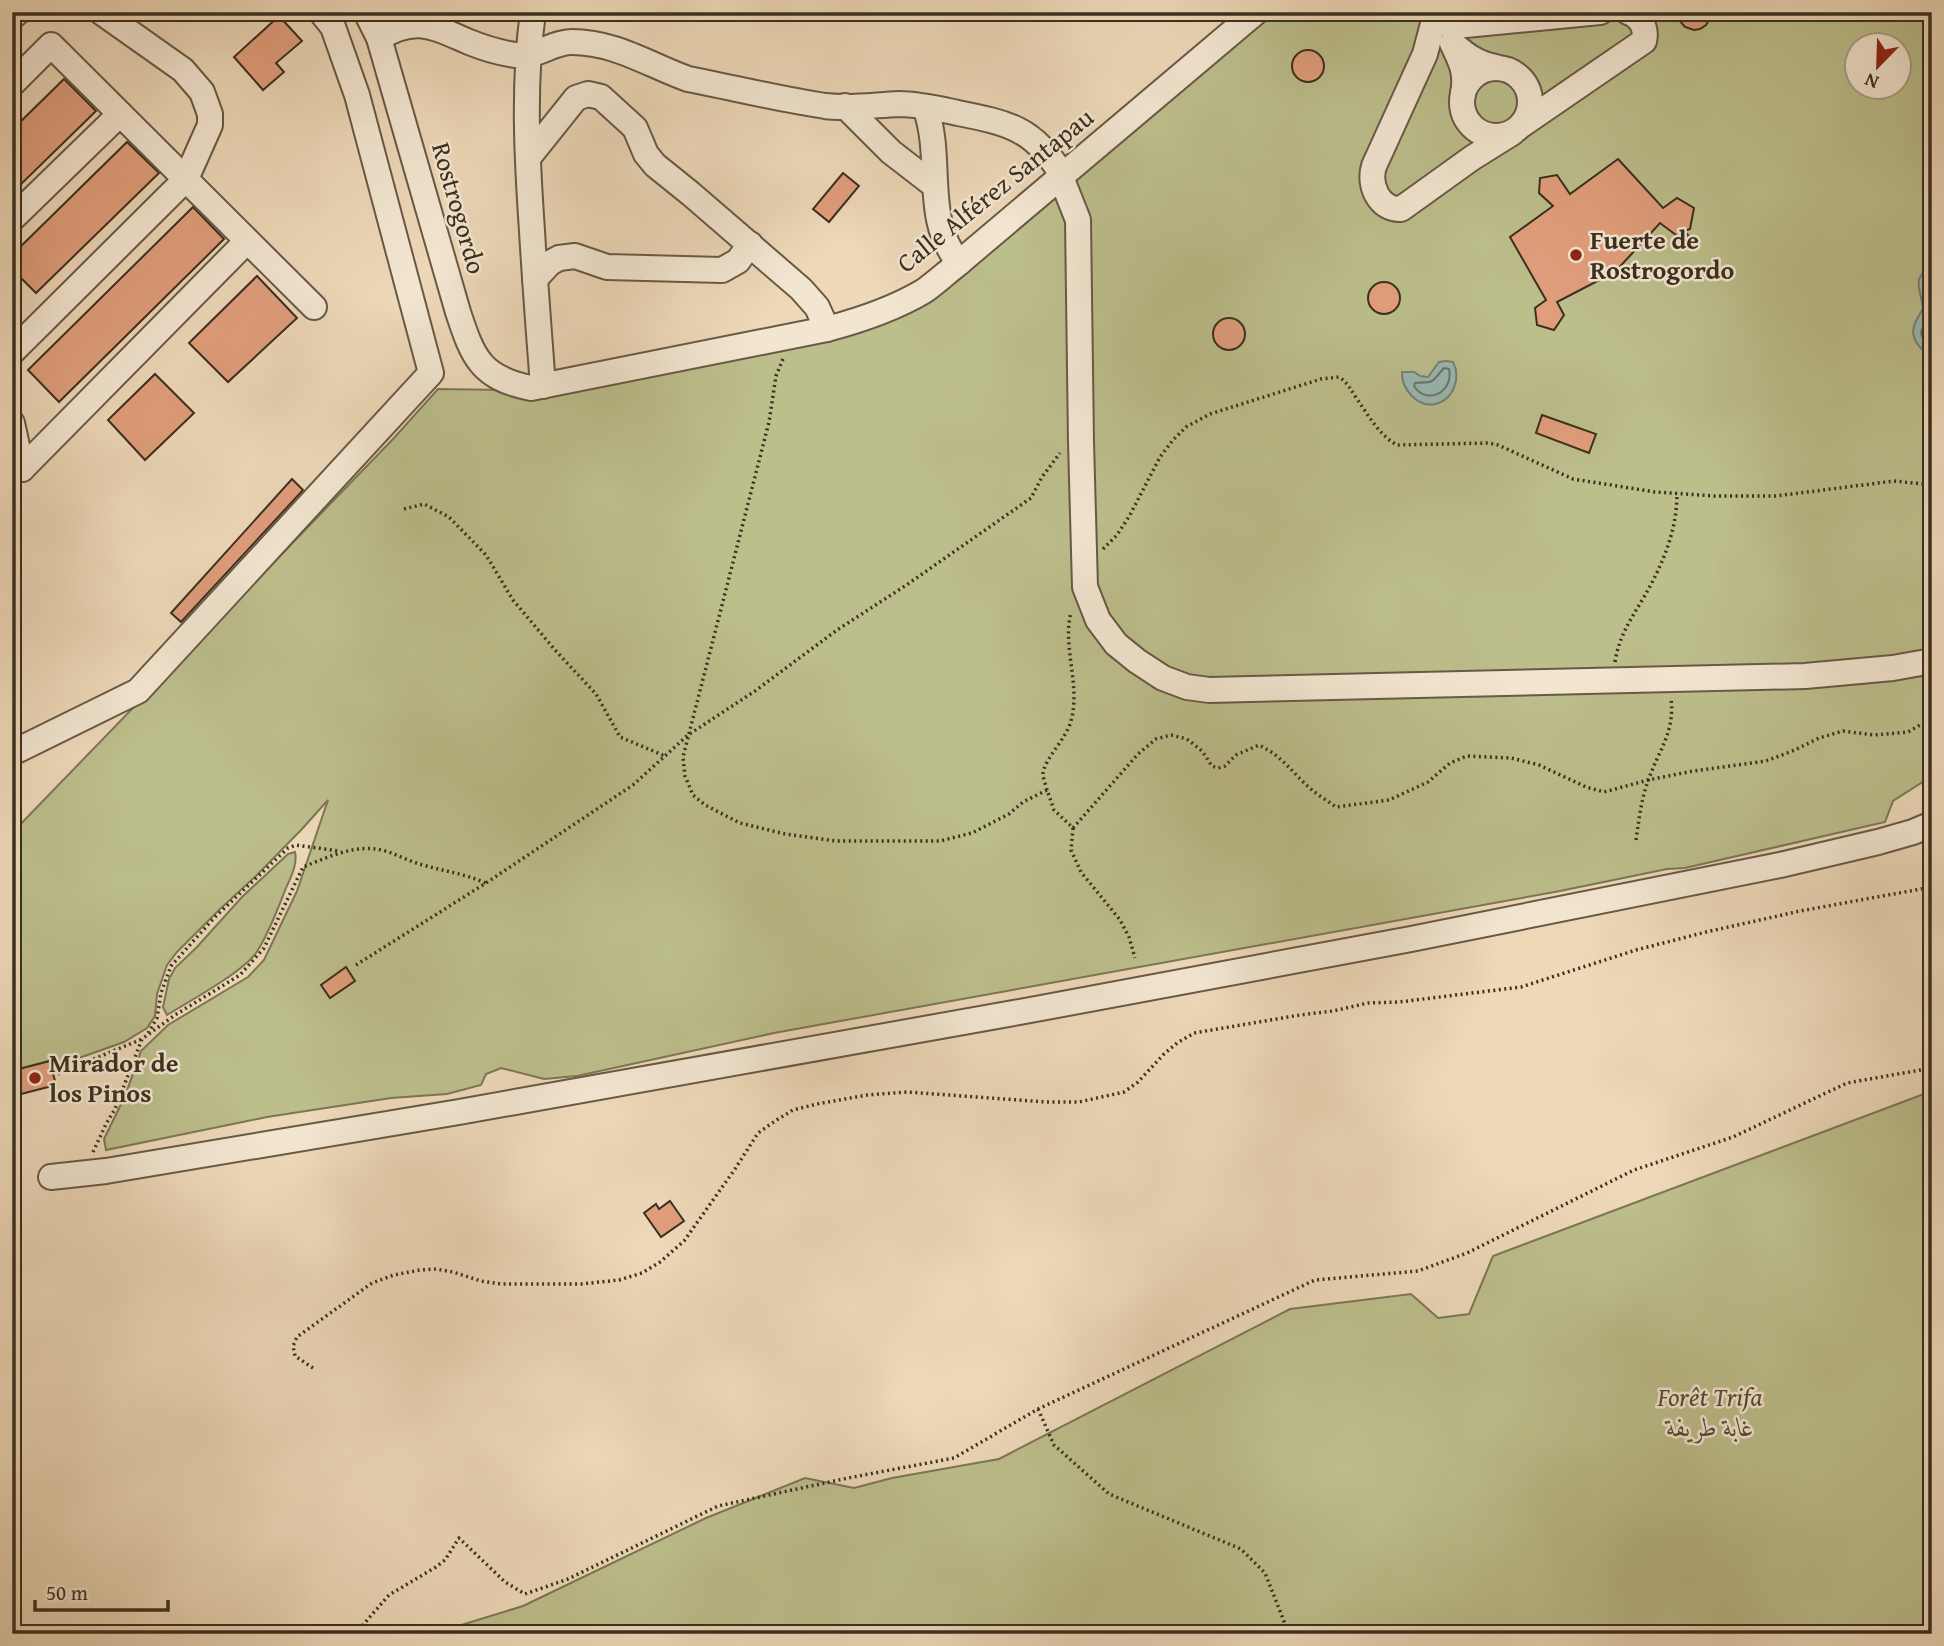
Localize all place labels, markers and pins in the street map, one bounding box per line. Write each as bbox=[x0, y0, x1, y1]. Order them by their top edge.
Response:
place label: Fuerte de Rostrogordo bbox=[1590, 220, 1734, 289]
marker: Fuerte de Rostrogordo bbox=[1568, 247, 1584, 263]
place label: Mirador de los Pinos bbox=[49, 1043, 179, 1112]
marker: Mirador de los Pinos bbox=[27, 1070, 43, 1086]

